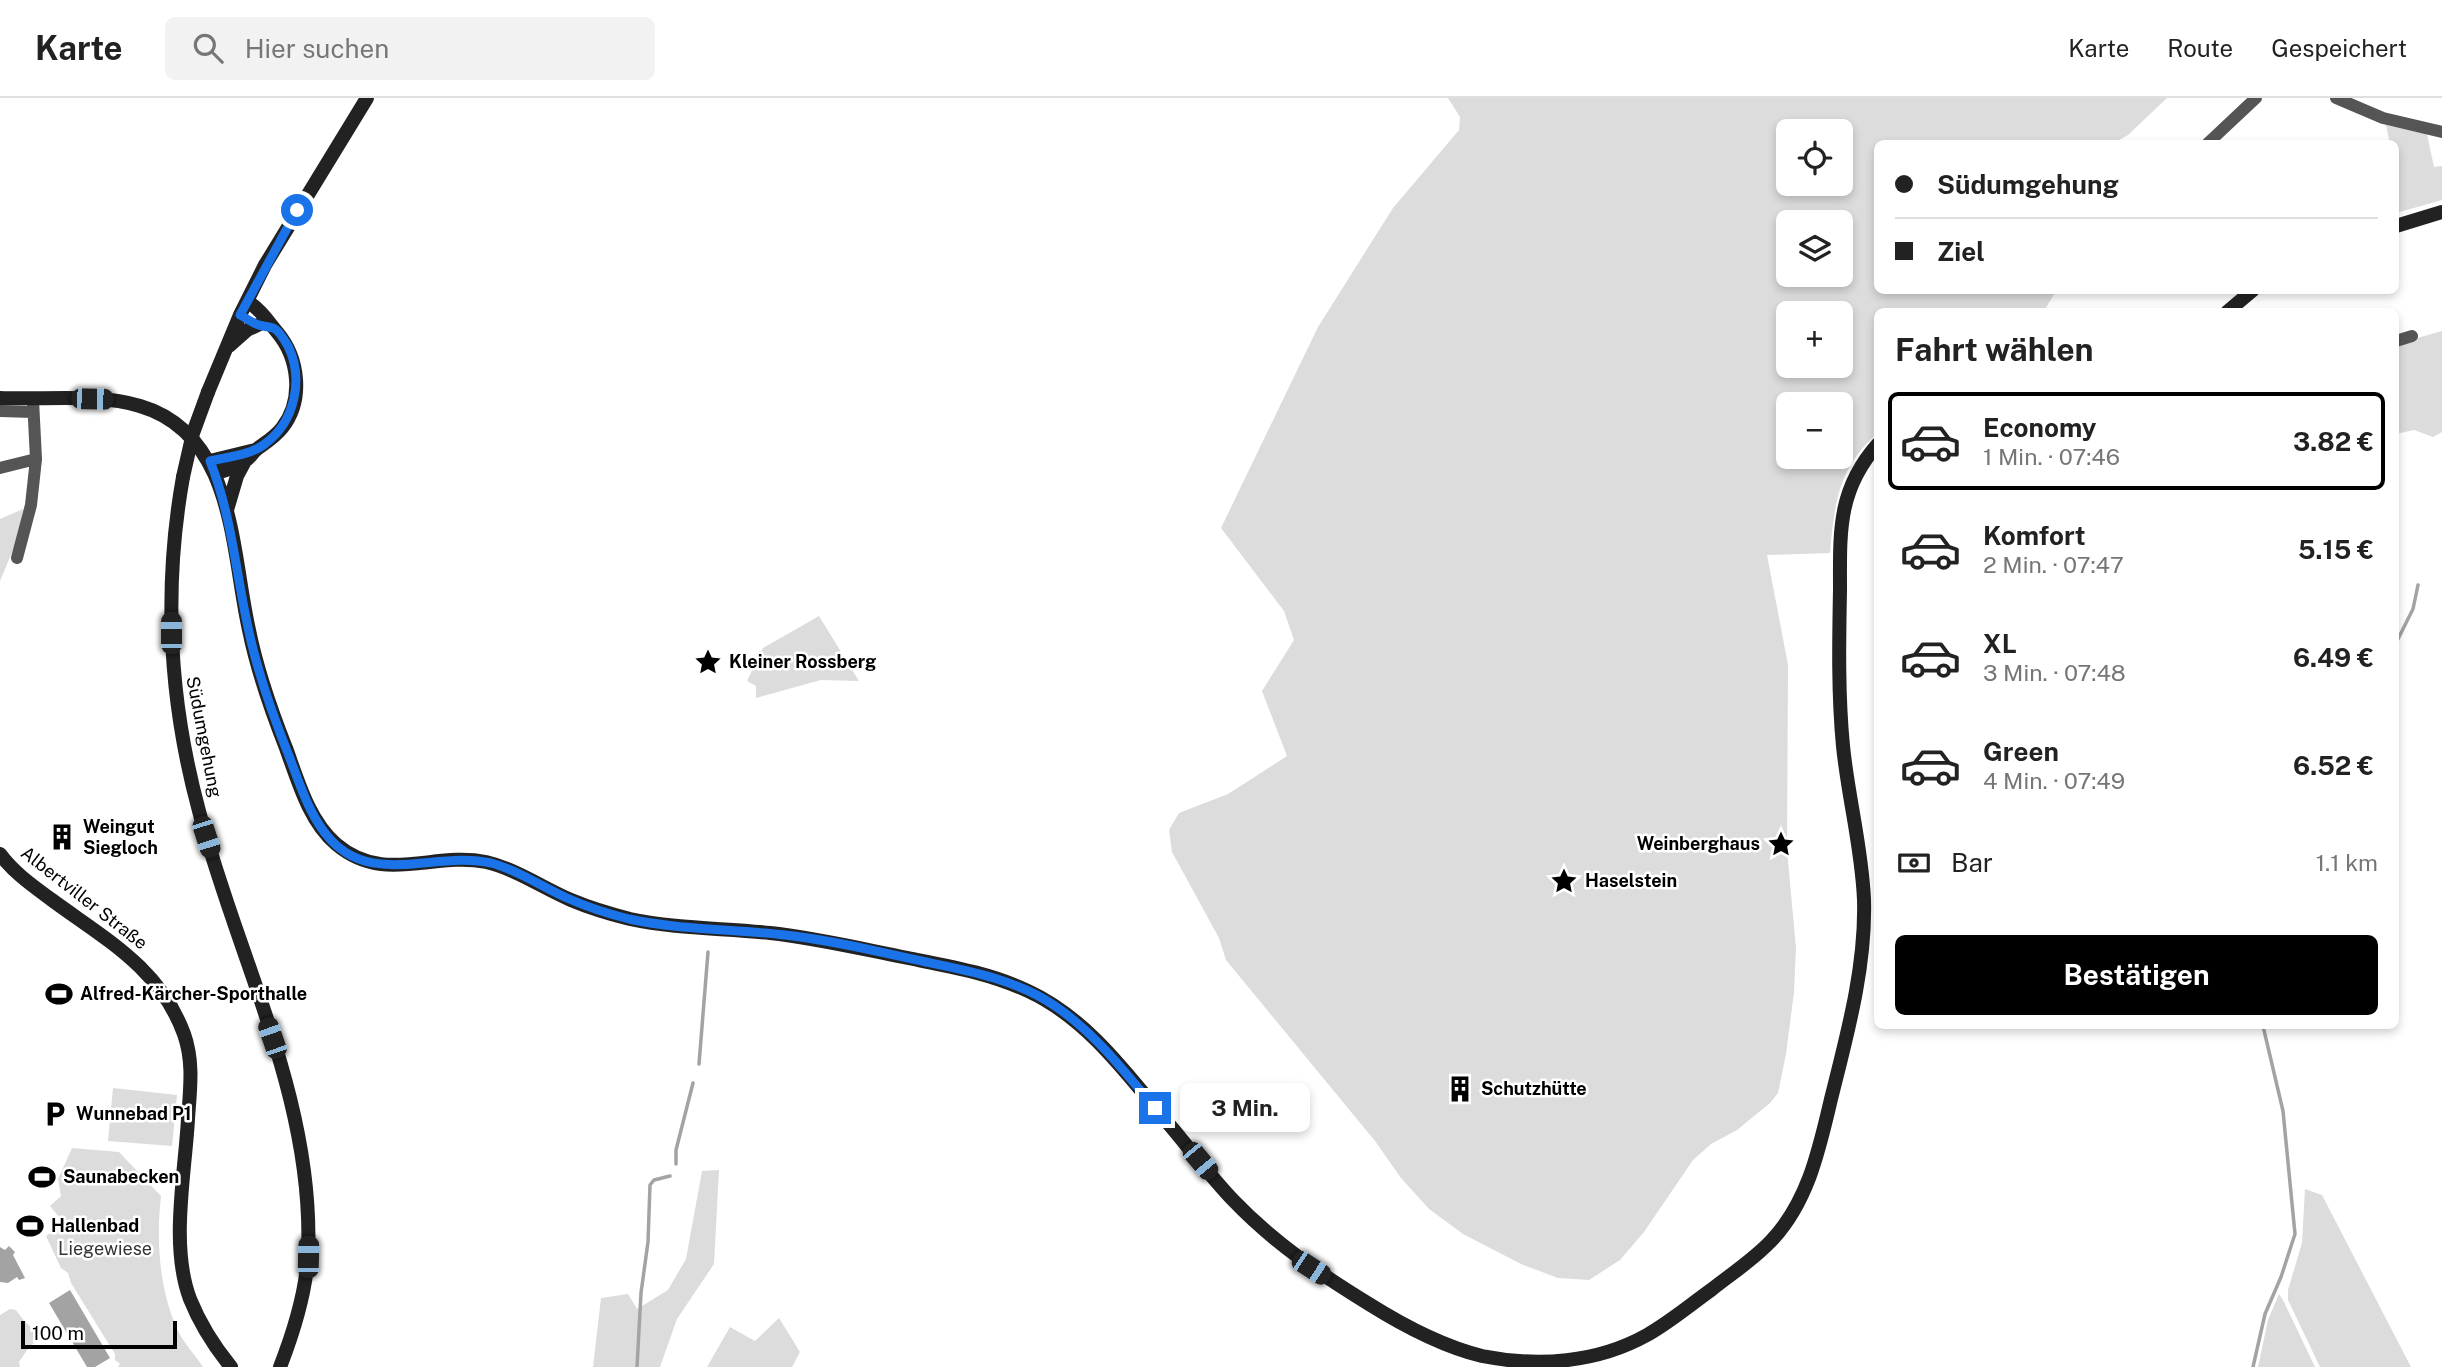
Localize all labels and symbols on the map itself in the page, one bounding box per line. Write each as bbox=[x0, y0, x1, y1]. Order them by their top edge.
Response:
route start bbox=[281, 194, 313, 226]
car bbox=[71, 388, 114, 410]
car bbox=[161, 612, 182, 654]
place icon: Kleiner Rossberg bbox=[693, 647, 723, 677]
place label: Kleiner Rossberg bbox=[729, 651, 876, 672]
street label: Südumgehung bbox=[182, 675, 227, 799]
car bbox=[190, 814, 223, 860]
place label: Weingut Siegloch bbox=[83, 816, 158, 858]
building icon: Weingut Siegloch bbox=[47, 822, 77, 852]
place icon: Weinberghaus bbox=[1766, 829, 1796, 859]
place label: Weinberghaus bbox=[1637, 833, 1760, 854]
street label: Albertviller Straße bbox=[17, 842, 152, 953]
place icon: Haselstein bbox=[1549, 866, 1579, 896]
place label: Haselstein bbox=[1585, 870, 1677, 891]
sports icon: Alfred-Kärcher-Sporthalle bbox=[44, 979, 74, 1009]
place label: Alfred-Kärcher-Sporthalle bbox=[80, 983, 307, 1004]
car bbox=[256, 1015, 289, 1061]
building icon: Schutzhütte bbox=[1445, 1074, 1475, 1104]
place label: Schutzhütte bbox=[1481, 1078, 1587, 1099]
callout: 3 Min. bbox=[1180, 1084, 1309, 1132]
route end bbox=[1139, 1092, 1171, 1124]
parking icon: Wunnebad P1 bbox=[40, 1099, 70, 1129]
place label: Wunnebad P1 bbox=[76, 1103, 191, 1124]
car bbox=[1179, 1138, 1222, 1184]
sports icon: Saunabecken bbox=[27, 1162, 57, 1192]
place label: Saunabecken bbox=[63, 1166, 179, 1187]
sports icon: Hallenbad bbox=[15, 1211, 45, 1241]
place label: Hallenbad bbox=[51, 1215, 139, 1236]
car bbox=[298, 1236, 319, 1278]
park label: Liegewiese bbox=[58, 1238, 152, 1259]
car bbox=[1288, 1248, 1335, 1288]
scale bar bbox=[21, 1318, 177, 1350]

